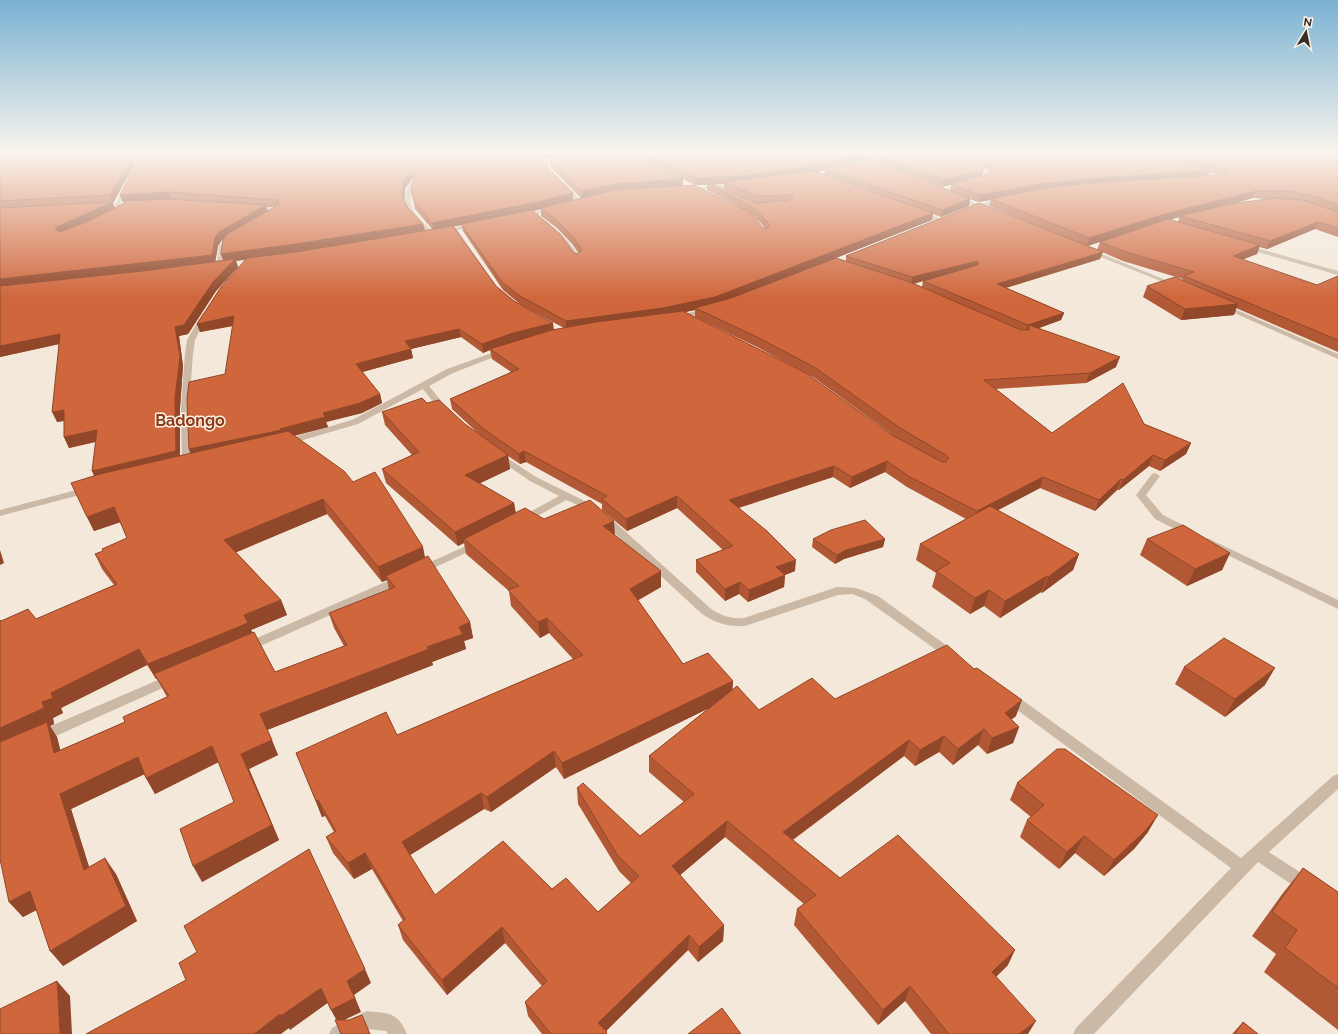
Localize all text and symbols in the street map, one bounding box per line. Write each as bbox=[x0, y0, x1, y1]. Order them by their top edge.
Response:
north arrow bbox=[1286, 12, 1326, 52]
text: N bbox=[1302, 16, 1313, 30]
district label: Badongo bbox=[155, 411, 225, 430]

